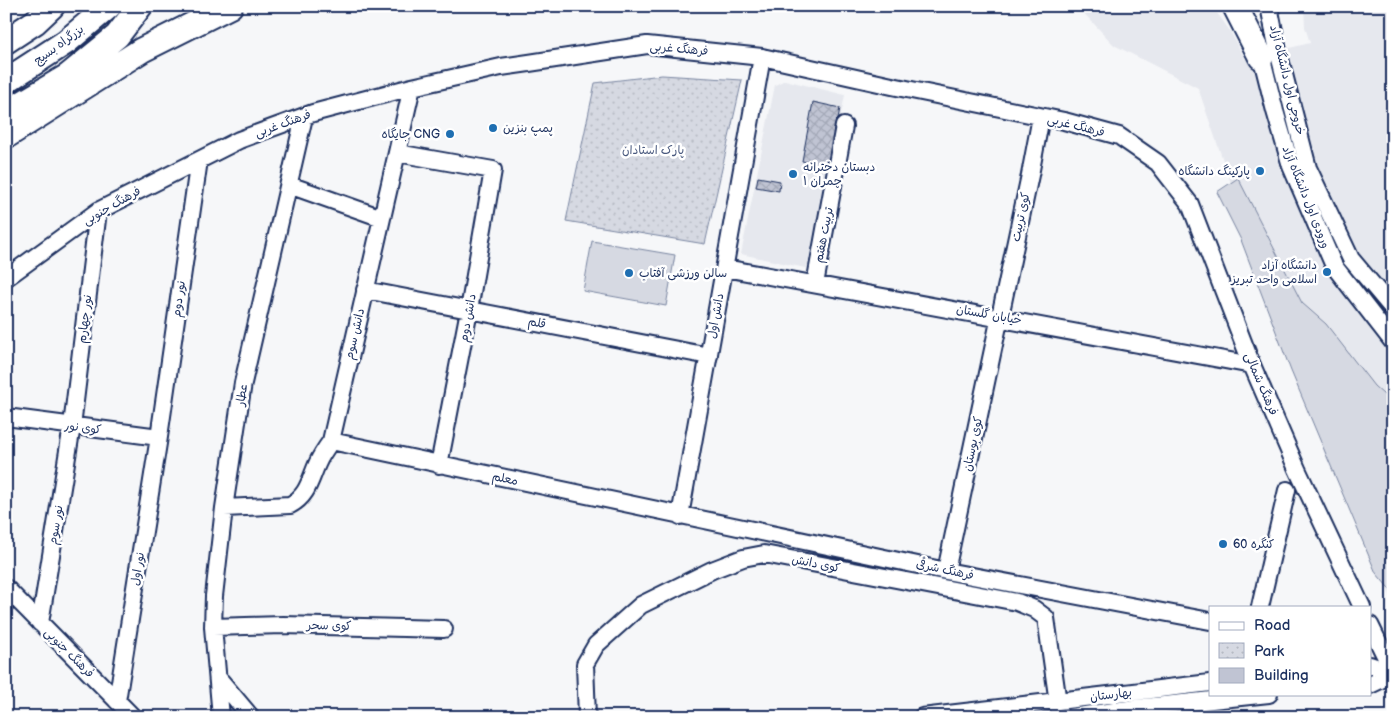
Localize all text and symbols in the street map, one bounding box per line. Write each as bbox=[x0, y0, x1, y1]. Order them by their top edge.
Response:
street label: بزرگراه بسیج bbox=[31, 22, 88, 69]
street label: خروجی اول دانشگاه آزاد bbox=[1266, 23, 1308, 137]
street label: فرهنگ غربی bbox=[649, 39, 709, 59]
street label: فرهنگ غربی bbox=[253, 107, 313, 141]
street label: فرهنگ غربی bbox=[1046, 112, 1106, 140]
place label: پمپ بنزین bbox=[503, 121, 553, 136]
marker: پمپ بنزین bbox=[487, 122, 499, 134]
place label: جایگاه CNG bbox=[382, 127, 440, 142]
marker: جایگاه CNG bbox=[444, 128, 456, 140]
park label: پارک استادان bbox=[622, 143, 684, 158]
street label: ورودی اول دانشگاه آزاد bbox=[1279, 144, 1333, 250]
place label: دبستان دخترانه چمران ۱ bbox=[803, 160, 875, 189]
place label: پارکینگ دانشگاه bbox=[1178, 164, 1250, 179]
marker: پارکینگ دانشگاه bbox=[1254, 165, 1266, 177]
marker: دبستان دخترانه چمران ۱ bbox=[787, 168, 799, 180]
street label: فرهنگ جنوبی bbox=[80, 183, 144, 229]
street label: کوی تربیت bbox=[1008, 191, 1034, 243]
street label: تربیت هفتم bbox=[811, 206, 838, 264]
place label: دانشگاه آزاد اسلامی واحد تبریز bbox=[1230, 258, 1317, 287]
place label: سالن ورزشی آفتاب bbox=[639, 266, 727, 281]
marker: دانشگاه آزاد اسلامی واحد تبریز bbox=[1321, 266, 1333, 278]
marker: سالن ورزشی آفتاب bbox=[623, 267, 635, 279]
street label: نور دوم bbox=[169, 280, 190, 318]
street label: دانش اول bbox=[705, 292, 727, 340]
street label: دانش دوم bbox=[456, 293, 481, 344]
street label: نور چهارم bbox=[75, 294, 96, 344]
street label: خیابان گلستان bbox=[955, 302, 1023, 328]
street label: دانش سوم bbox=[342, 307, 369, 361]
street label: قلم bbox=[527, 314, 547, 333]
street label: فرهنگ شمالی bbox=[1241, 350, 1281, 418]
street label: عطار bbox=[233, 383, 251, 408]
street label: کوی بوستان bbox=[960, 415, 986, 473]
street label: کوی نور bbox=[63, 418, 102, 438]
street label: معلم bbox=[490, 469, 519, 490]
street label: نور سوم bbox=[45, 504, 68, 546]
place label: کنگره 60 bbox=[1233, 537, 1274, 552]
marker: کنگره 60 bbox=[1217, 538, 1229, 550]
street label: نور اول bbox=[128, 551, 148, 587]
street label: کوی دانش bbox=[791, 552, 841, 576]
street label: فرهنگ شرقی bbox=[915, 557, 975, 583]
legend bbox=[1209, 606, 1372, 696]
text: Road bbox=[1254, 616, 1290, 635]
street label: کوی سحر bbox=[305, 618, 352, 634]
street label: فرهنگ جنوبی bbox=[41, 625, 97, 681]
text: Park bbox=[1254, 642, 1285, 661]
text: Building bbox=[1254, 666, 1309, 685]
street label: بهارستان bbox=[1089, 685, 1133, 705]

